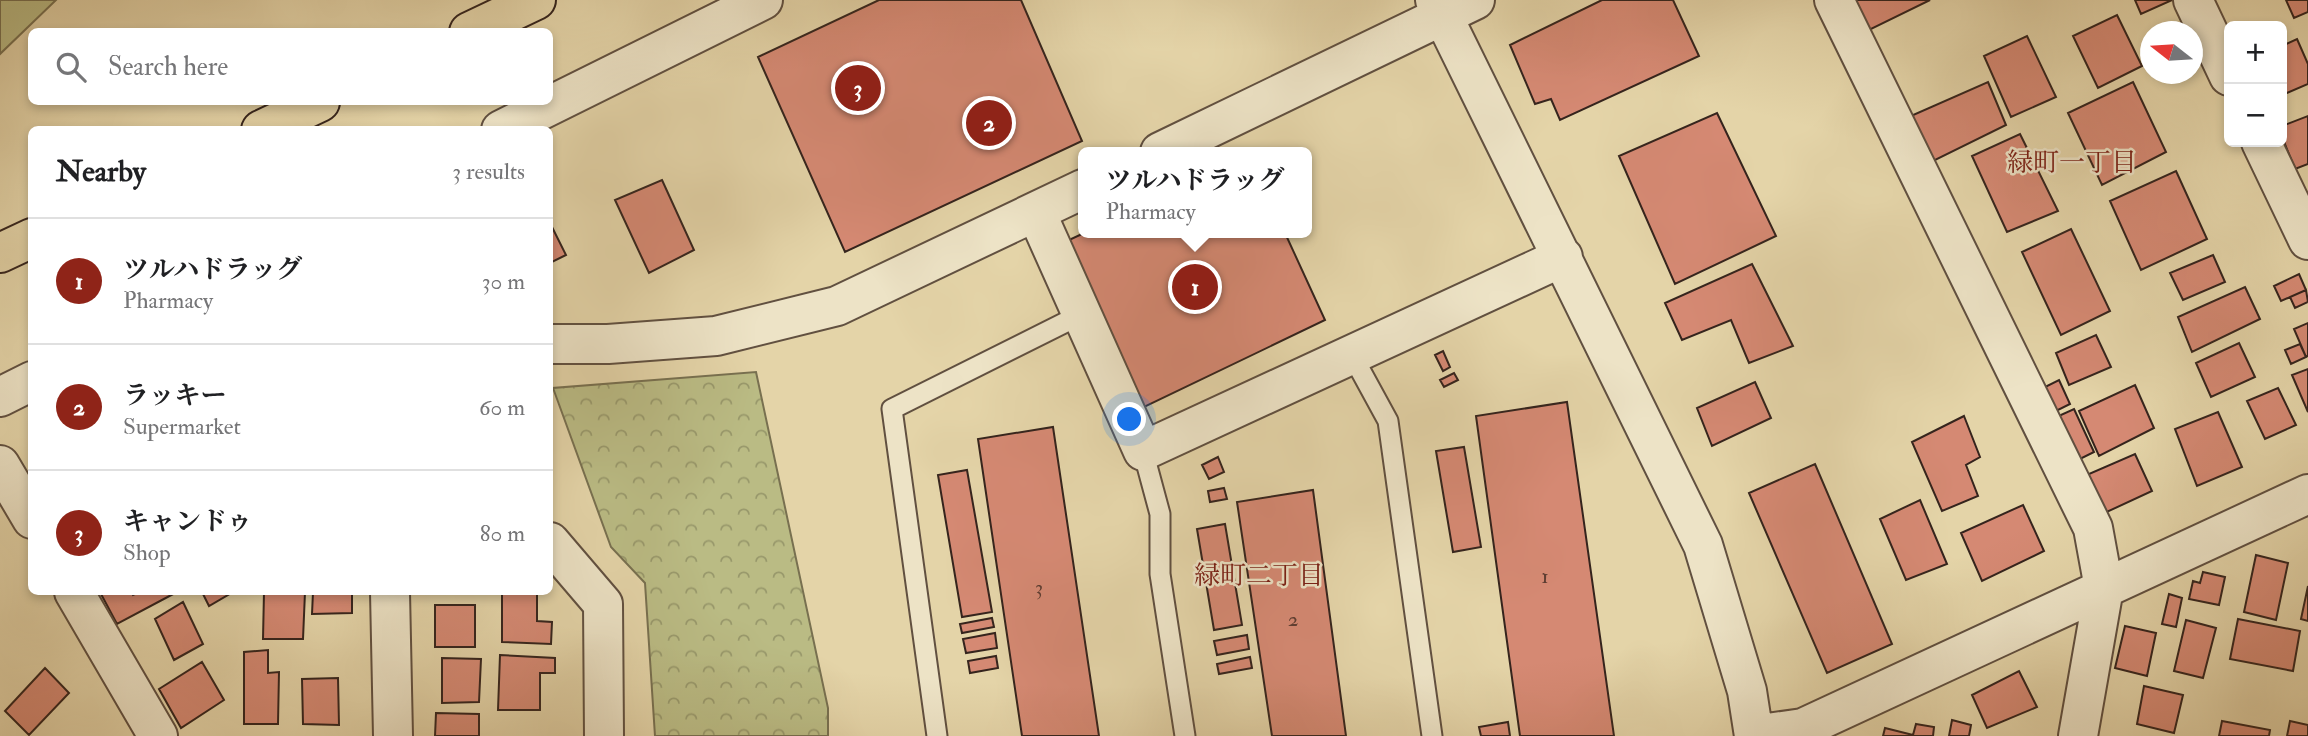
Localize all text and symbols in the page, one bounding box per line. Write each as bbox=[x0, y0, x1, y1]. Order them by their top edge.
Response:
north arrow bbox=[2140, 21, 2203, 84]
map controls bbox=[2224, 21, 2287, 147]
button: + bbox=[2224, 21, 2287, 84]
search box bbox=[28, 28, 553, 105]
icon: search bbox=[52, 48, 90, 86]
text: Search here bbox=[108, 51, 228, 83]
pin: 3 bbox=[835, 62, 881, 114]
button: − bbox=[2224, 84, 2287, 147]
pin: 2 bbox=[966, 97, 1012, 149]
popup bbox=[1078, 147, 1312, 238]
district label: 緑町一丁目 bbox=[2007, 147, 2137, 179]
text: Nearby bbox=[56, 153, 146, 190]
text: 3 results bbox=[452, 157, 525, 186]
text: ツルハドラッグ bbox=[1105, 165, 1285, 197]
text: Pharmacy bbox=[1105, 197, 1196, 226]
text: ツルハドラッグ bbox=[123, 254, 302, 286]
pin: 1 bbox=[1172, 261, 1218, 313]
text: 1 bbox=[75, 267, 83, 296]
text: 30 m bbox=[482, 267, 525, 296]
text: Pharmacy bbox=[123, 286, 213, 315]
text: ラッキー bbox=[123, 380, 226, 412]
text: 2 bbox=[73, 393, 85, 422]
text: 60 m bbox=[479, 393, 525, 422]
your location bbox=[1112, 402, 1146, 436]
text: Supermarket bbox=[123, 412, 241, 441]
text: キャンドゥ bbox=[123, 506, 252, 538]
text: 3 bbox=[75, 519, 83, 548]
text: 80 m bbox=[480, 519, 525, 548]
text: Shop bbox=[123, 538, 171, 567]
district label: 緑町二丁目 bbox=[1194, 560, 1324, 592]
house number: 1 bbox=[1541, 563, 1549, 590]
house number: 3 bbox=[1035, 574, 1043, 601]
house number: 2 bbox=[1288, 606, 1298, 633]

